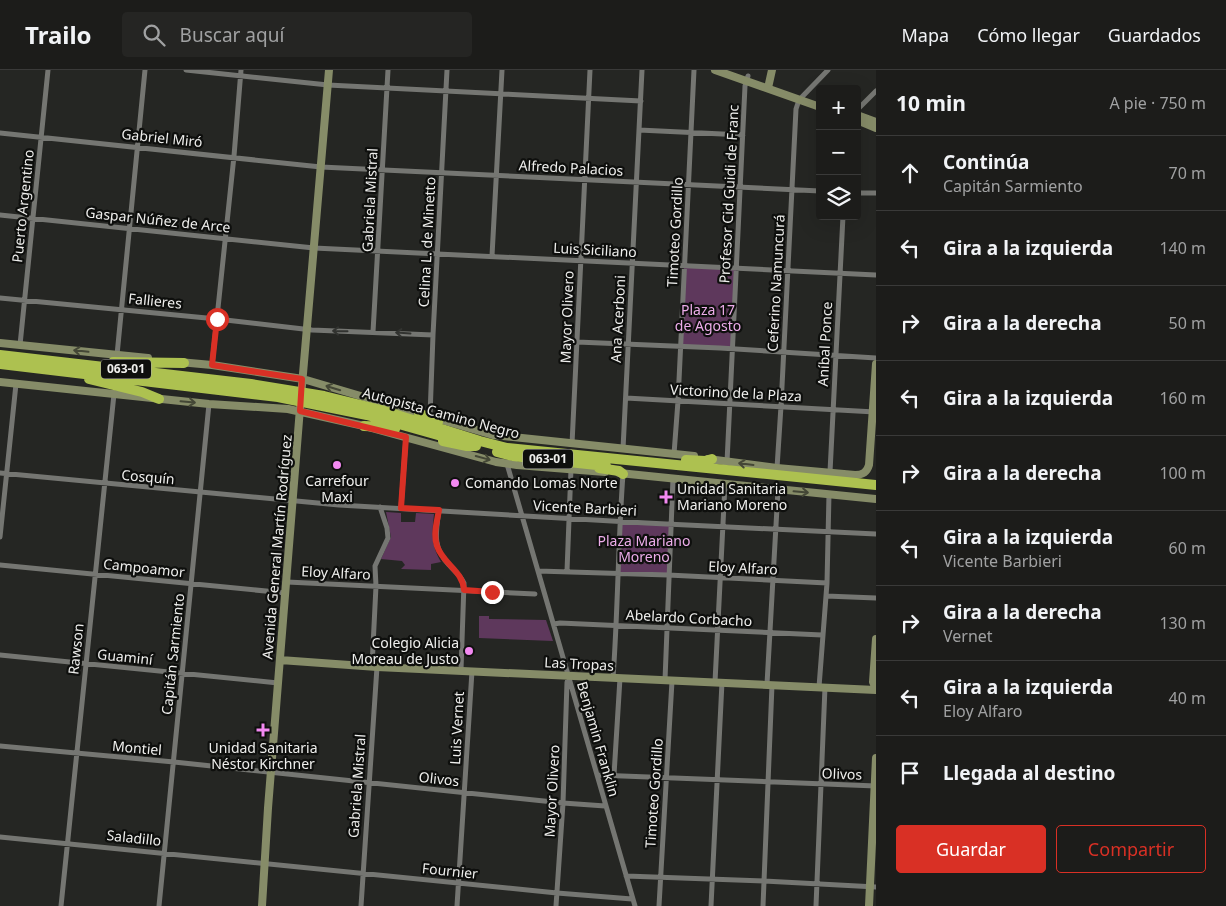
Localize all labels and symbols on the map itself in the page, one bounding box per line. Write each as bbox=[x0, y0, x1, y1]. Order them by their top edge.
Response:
street label: Profesor Cid Guidi de Franc bbox=[714, 104, 743, 284]
street label: Gabriel Miró bbox=[121, 124, 204, 151]
street label: Gabriela Mistral bbox=[357, 148, 382, 252]
street label: Puerto Argentino bbox=[7, 149, 38, 263]
street label: Alfredo Palacios bbox=[518, 155, 624, 180]
street label: Celina L. de Minetto bbox=[414, 176, 439, 308]
street label: Timoteo Gordillo bbox=[662, 176, 687, 287]
street label: Gaspar Núñez de Arce bbox=[85, 202, 232, 237]
street label: Ceferino Namuncurá bbox=[762, 214, 789, 352]
street label: Luis Siciliano bbox=[553, 238, 637, 261]
street label: Mayor Olivero bbox=[555, 270, 578, 364]
street label: Ana Acerboni bbox=[606, 275, 629, 363]
street label: Fallieres bbox=[127, 288, 183, 313]
park label: Plaza 17 de Agosto bbox=[675, 300, 741, 335]
street label: Aníbal Ponce bbox=[813, 301, 836, 387]
route start bbox=[206, 308, 229, 331]
one-way arrow bbox=[332, 326, 348, 335]
one-way arrow bbox=[395, 329, 411, 338]
one-way arrow bbox=[73, 347, 89, 356]
road number: 063-01 bbox=[101, 360, 151, 378]
street label: Victorino de la Plaza bbox=[670, 380, 802, 405]
one-way arrow bbox=[325, 382, 341, 392]
street label: Autopista Camino Negro bbox=[360, 382, 522, 443]
one-way arrow bbox=[179, 397, 195, 407]
street label: Avenida General Martín Rodríguez bbox=[257, 433, 296, 660]
road number: 063-01 bbox=[523, 449, 573, 468]
one-way arrow bbox=[474, 454, 490, 463]
marker: Carrefour Maxi bbox=[331, 459, 343, 471]
one-way arrow bbox=[738, 459, 754, 469]
street label: Cosquín bbox=[121, 465, 176, 488]
place label: Carrefour Maxi bbox=[305, 471, 369, 506]
place label: Comando Lomas Norte bbox=[465, 473, 618, 492]
marker: Comando Lomas Norte bbox=[449, 477, 461, 489]
place label: Unidad Sanitaria Mariano Moreno bbox=[677, 479, 787, 514]
one-way arrow bbox=[792, 487, 808, 497]
marker: Unidad Sanitaria Mariano Moreno bbox=[659, 490, 673, 504]
street label: Vicente Barbieri bbox=[533, 495, 638, 520]
park label: Plaza Mariano Moreno bbox=[598, 531, 690, 566]
street label: Campoamor bbox=[102, 554, 186, 581]
street label: Eloy Alfaro bbox=[708, 556, 778, 579]
street label: Eloy Alfaro bbox=[301, 561, 371, 584]
route end bbox=[481, 581, 504, 604]
street label: Capitán Sarmiento bbox=[157, 592, 188, 716]
street label: Abelardo Corbacho bbox=[625, 605, 753, 630]
street label: Rawson bbox=[63, 622, 88, 676]
place label: Colegio Alicia Moreau de Justo bbox=[351, 633, 459, 668]
street label: Guaminí bbox=[96, 644, 154, 669]
marker: Colegio Alicia Moreau de Justo bbox=[463, 645, 475, 657]
street label: Las Tropas bbox=[544, 652, 615, 675]
street label: Benjamin Franklin bbox=[573, 679, 624, 799]
street label: Luis Vernet bbox=[445, 691, 468, 765]
marker: Unidad Sanitaria Néstor Kirchner bbox=[256, 723, 270, 737]
street label: Gabriela Mistral bbox=[343, 733, 370, 839]
street label: Montiel bbox=[111, 736, 163, 759]
street label: Timoteo Gordillo bbox=[640, 737, 667, 849]
place label: Unidad Sanitaria Néstor Kirchner bbox=[208, 738, 318, 773]
street label: Mayor Olivero bbox=[540, 744, 563, 838]
street label: Olivos bbox=[821, 763, 863, 784]
street label: Olivos bbox=[418, 767, 460, 790]
street label: Saladillo bbox=[106, 825, 162, 850]
street label: Fournier bbox=[421, 858, 479, 883]

